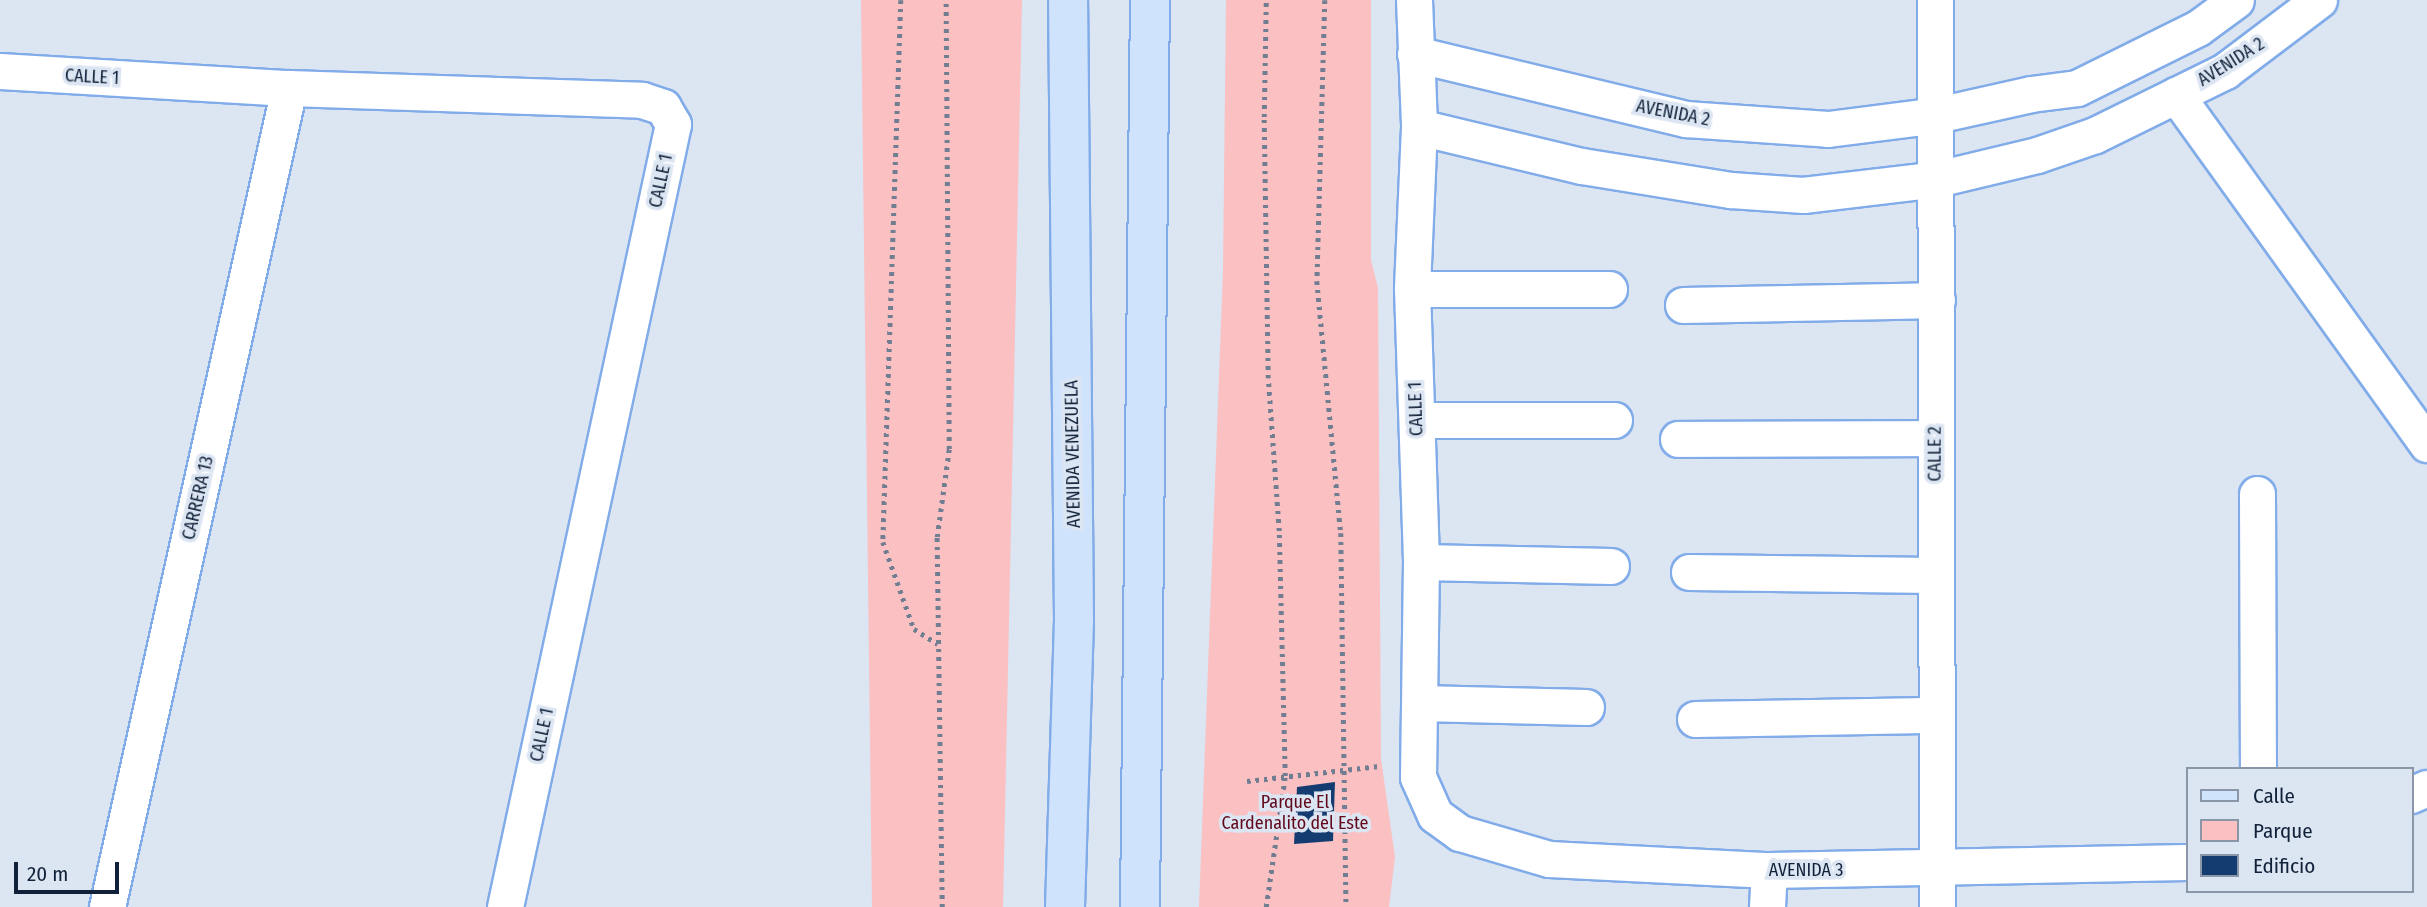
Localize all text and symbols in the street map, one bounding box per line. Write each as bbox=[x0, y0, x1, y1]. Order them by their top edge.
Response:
street label: AVENIDA 2 bbox=[2194, 33, 2268, 91]
street label: CALLE 1 bbox=[64, 65, 120, 89]
street label: AVENIDA 2 bbox=[1634, 95, 1712, 131]
street label: CALLE 1 bbox=[645, 152, 677, 210]
street label: AVENIDA VENEZUELA bbox=[1061, 380, 1085, 528]
street label: CALLE 1 bbox=[1404, 382, 1428, 436]
street label: CALLE 2 bbox=[1924, 426, 1946, 482]
street label: CARRERA 13 bbox=[178, 454, 218, 542]
street label: CALLE 1 bbox=[526, 706, 558, 764]
legend bbox=[2186, 767, 2413, 893]
text: Calle bbox=[2253, 783, 2295, 809]
park label: Parque El Cardenalito del Este bbox=[1222, 792, 1368, 834]
text: Parque bbox=[2253, 818, 2313, 844]
scale bar bbox=[18, 848, 122, 892]
text: Edificio bbox=[2253, 853, 2315, 879]
street label: AVENIDA 3 bbox=[1769, 859, 1843, 881]
text: 20 m bbox=[27, 861, 68, 887]

